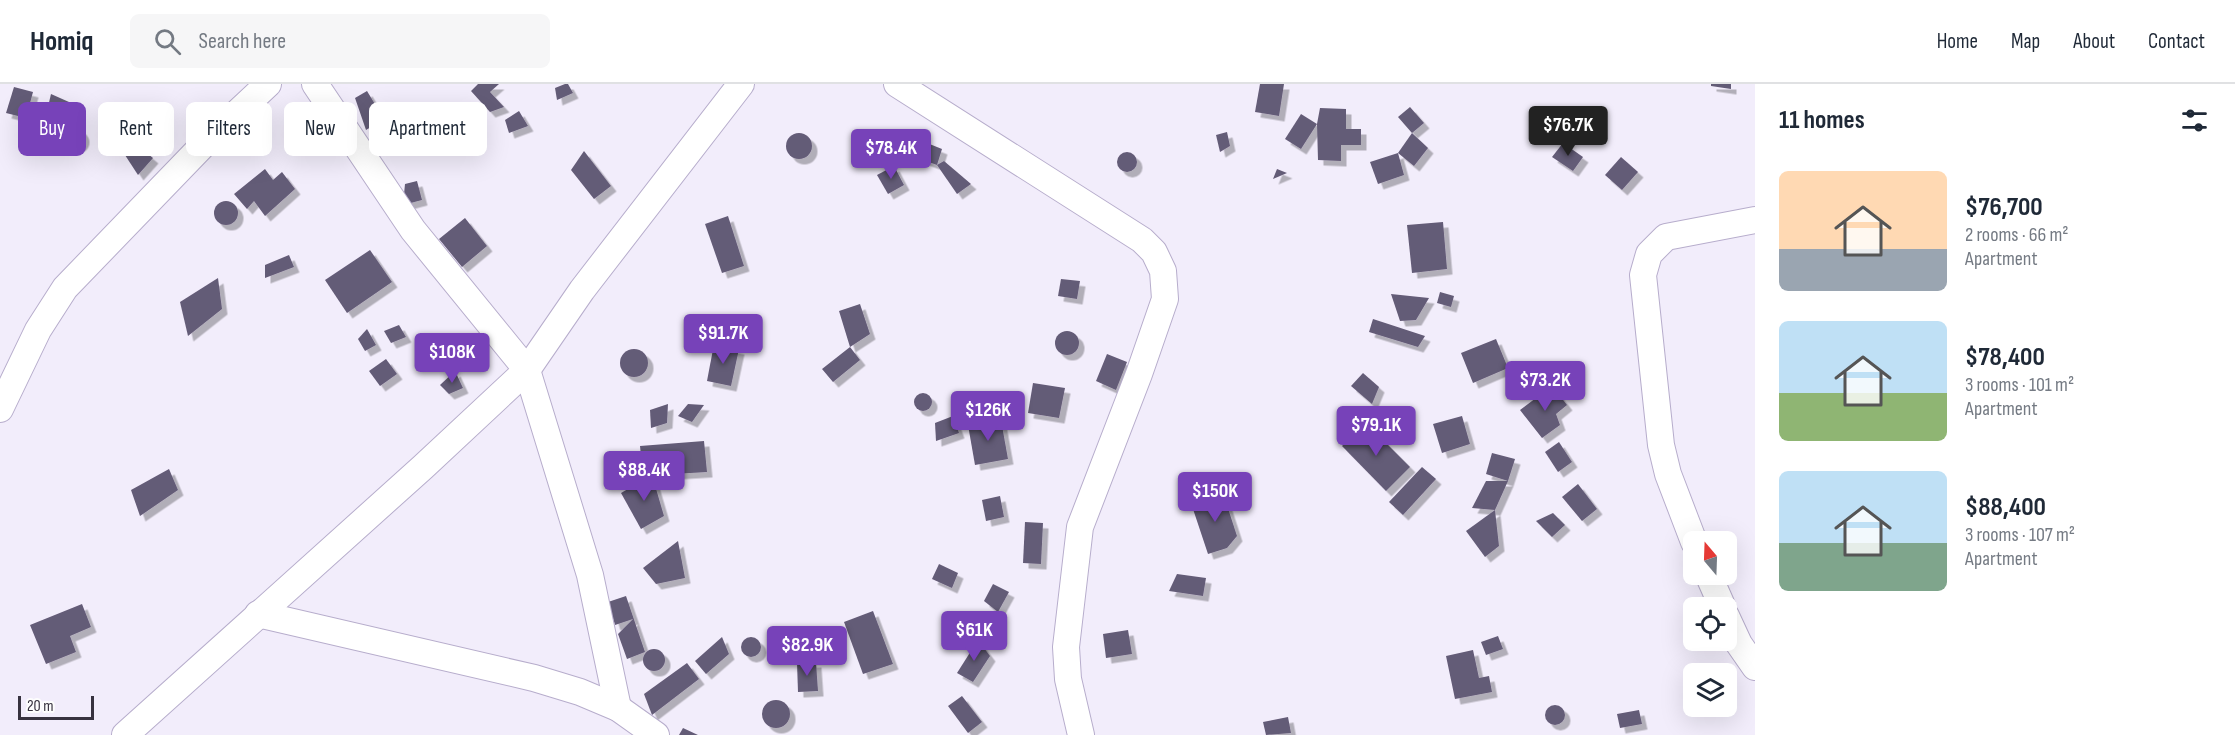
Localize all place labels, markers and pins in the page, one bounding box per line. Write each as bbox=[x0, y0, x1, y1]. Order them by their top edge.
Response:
pin: $76.7K bbox=[1519, 106, 1617, 157]
pin: $78.4K bbox=[842, 129, 940, 180]
pin: $91.7K bbox=[674, 314, 772, 365]
pin: $108K bbox=[410, 333, 494, 384]
pin: $73.2K bbox=[1496, 361, 1594, 412]
pin: $126K bbox=[946, 391, 1030, 442]
pin: $79.1K bbox=[1327, 406, 1425, 457]
pin: $88.4K bbox=[595, 451, 693, 502]
pin: $150K bbox=[1173, 472, 1257, 523]
pin: $61K bbox=[938, 611, 1010, 662]
pin: $82.9K bbox=[758, 626, 856, 677]

